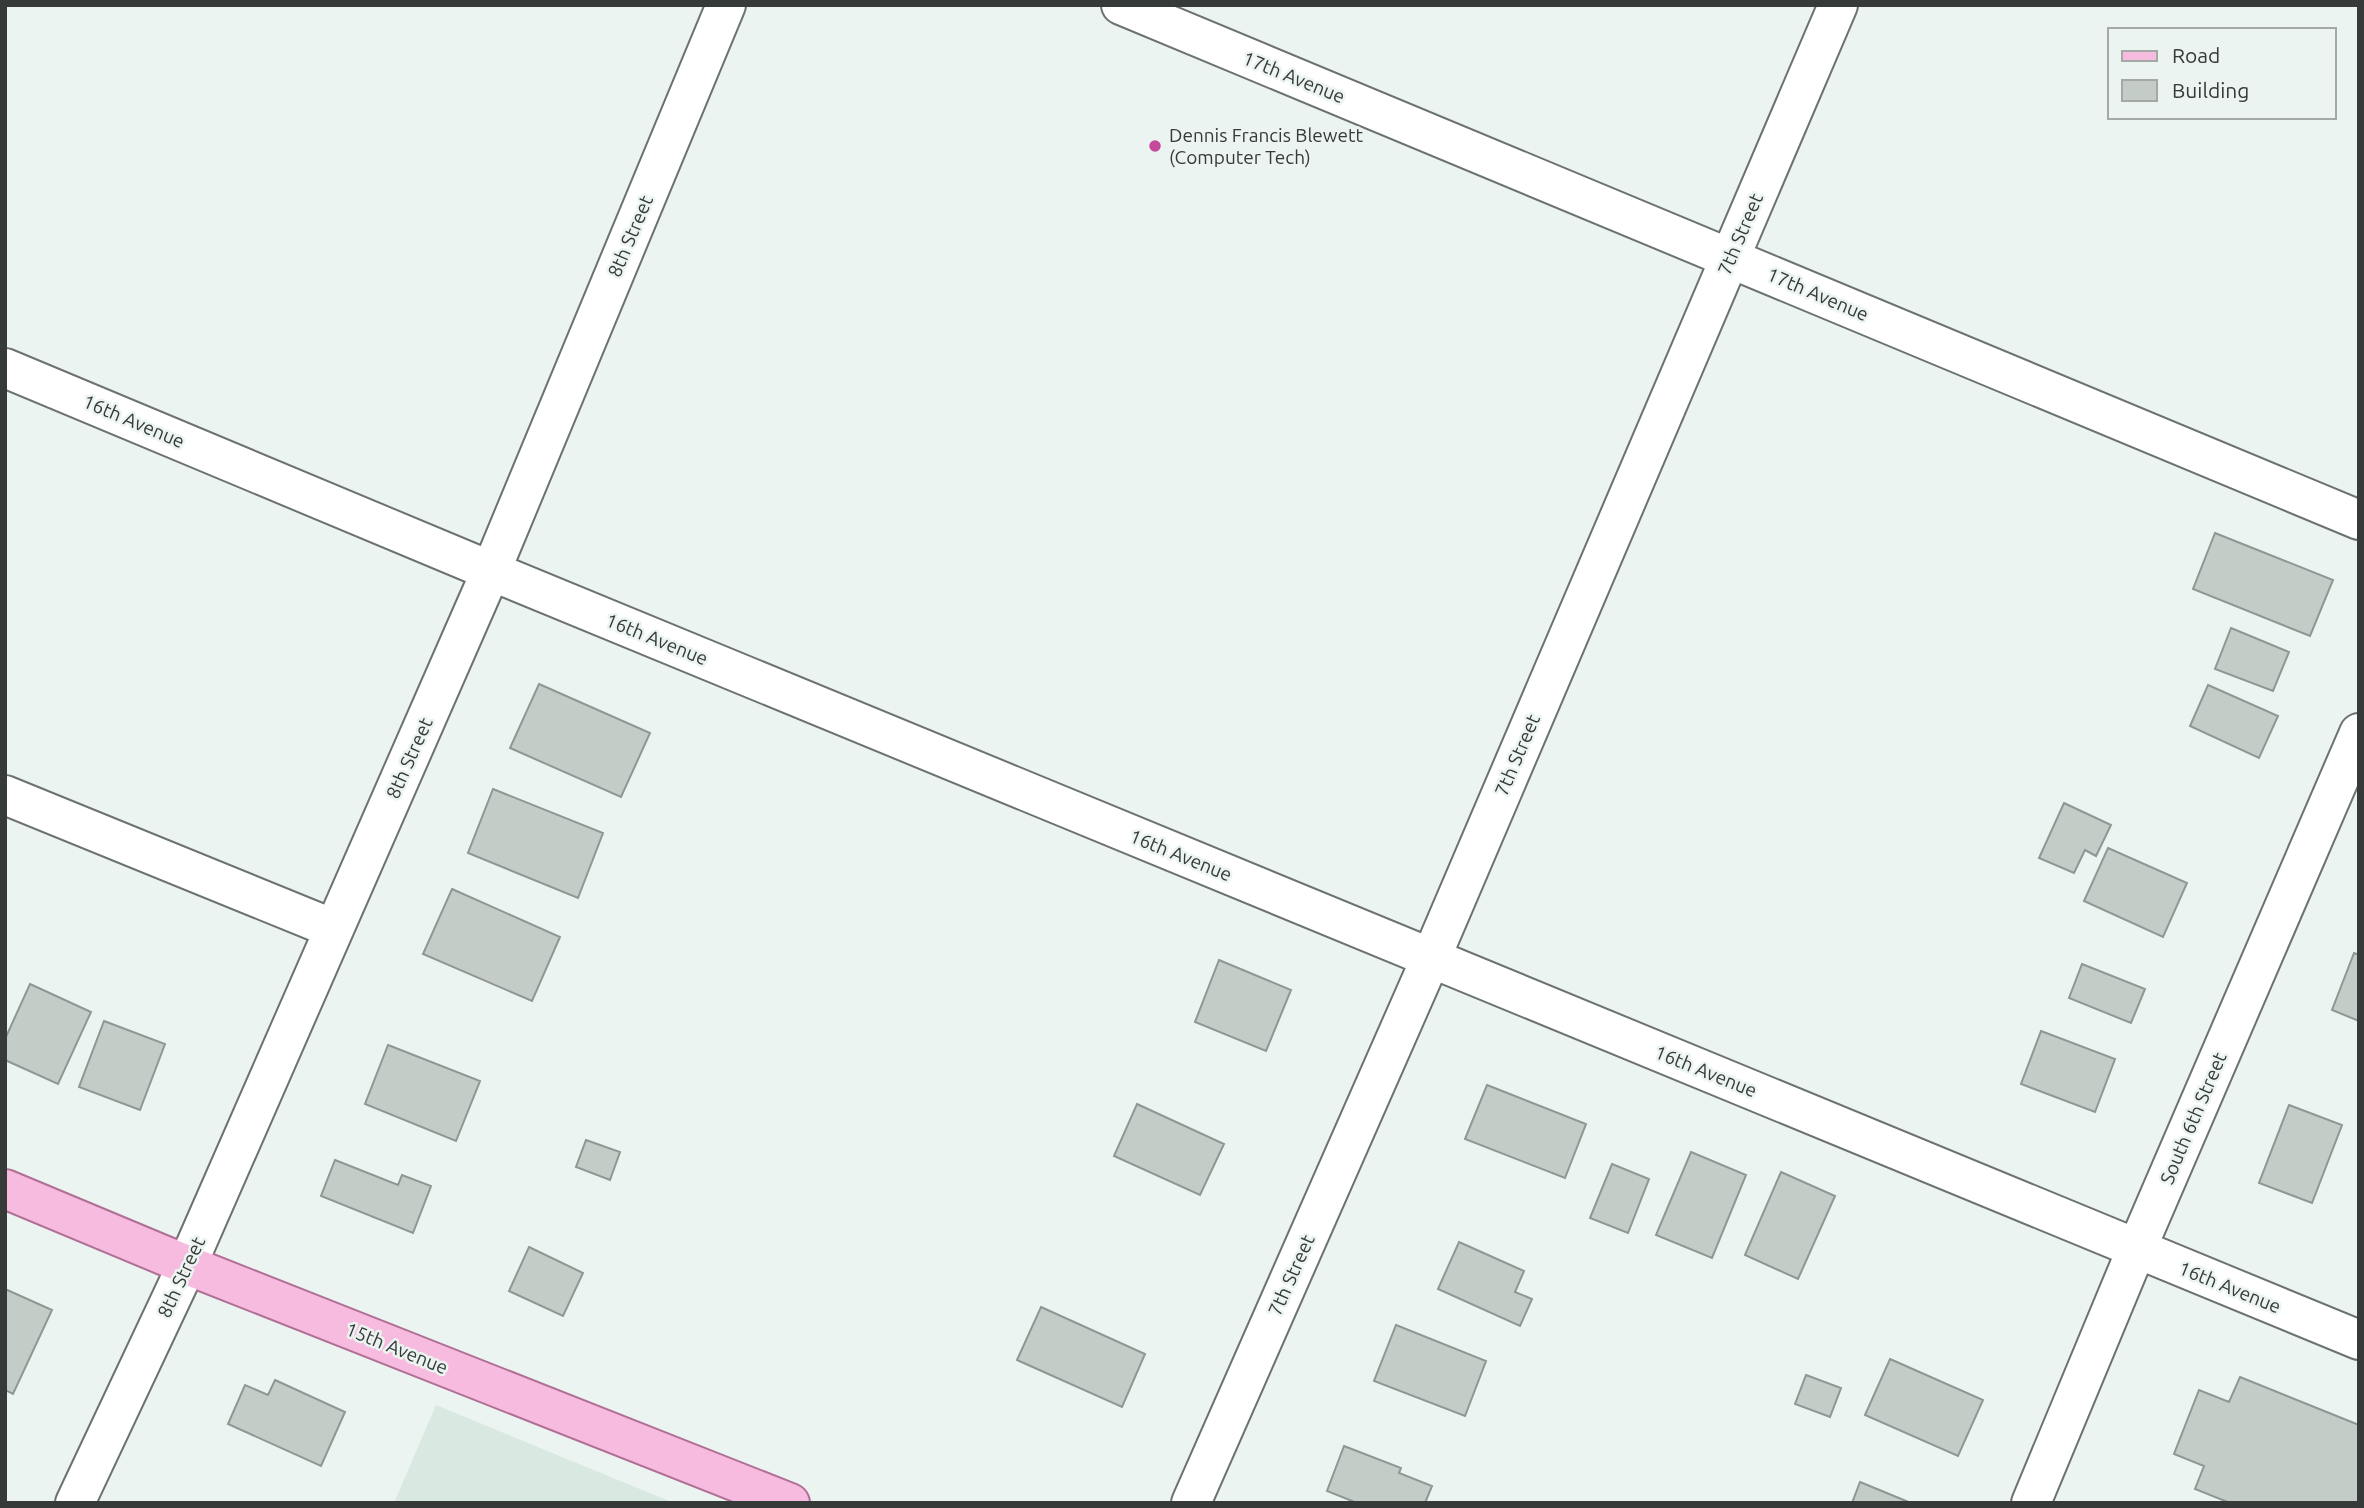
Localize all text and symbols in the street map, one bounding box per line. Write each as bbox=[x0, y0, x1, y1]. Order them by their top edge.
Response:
legend bbox=[2108, 28, 2336, 119]
text: Road bbox=[2172, 43, 2220, 67]
street label: 17th Avenue bbox=[1240, 47, 1348, 107]
text: Building bbox=[2172, 78, 2249, 102]
place label: Dennis Francis Blewett (Computer Tech) bbox=[1169, 124, 1364, 168]
marker: Dennis Francis Blewett (Computer Tech) bbox=[1147, 138, 1163, 154]
street label: 7th Street bbox=[1713, 189, 1767, 278]
street label: 8th Street bbox=[603, 191, 657, 280]
street label: 17th Avenue bbox=[1764, 263, 1872, 325]
street label: 16th Avenue bbox=[80, 390, 188, 452]
street label: 16th Avenue bbox=[603, 609, 711, 669]
street label: 7th Street bbox=[1490, 710, 1544, 799]
street label: 8th Street bbox=[381, 714, 437, 802]
street label: 16th Avenue bbox=[1127, 825, 1235, 885]
street label: 16th Avenue bbox=[1652, 1041, 1760, 1101]
street label: South 6th Street bbox=[2155, 1048, 2231, 1187]
street label: 7th Street bbox=[1263, 1231, 1319, 1319]
street label: 8th Street bbox=[153, 1233, 209, 1321]
street label: 16th Avenue bbox=[2176, 1257, 2284, 1317]
street label: 15th Avenue bbox=[343, 1318, 451, 1378]

